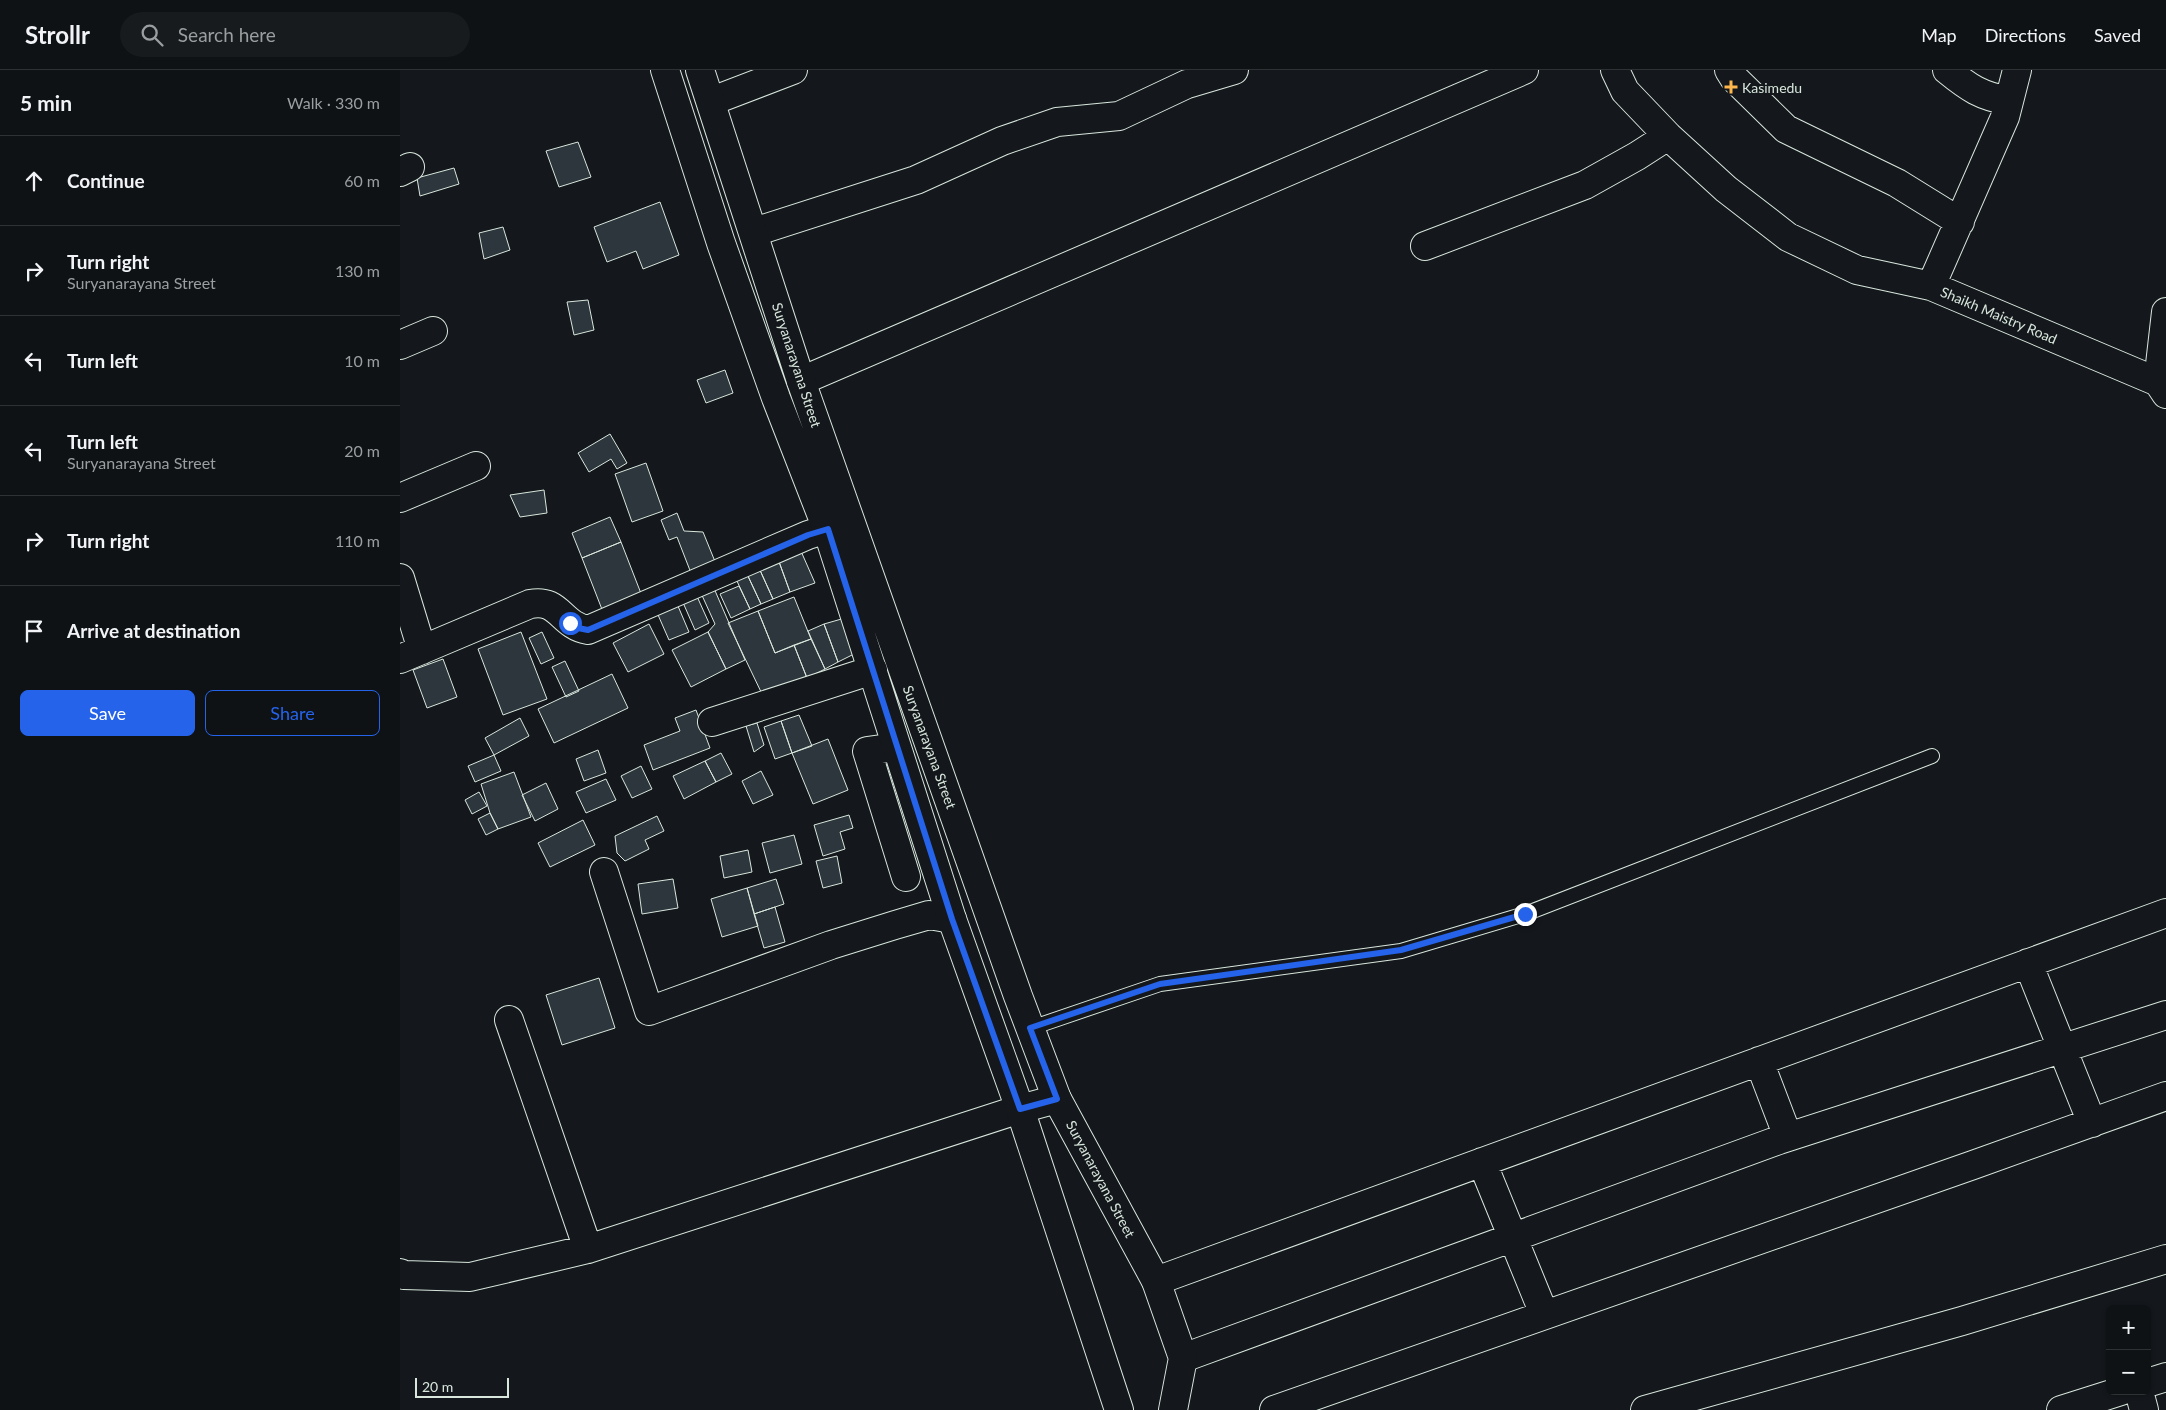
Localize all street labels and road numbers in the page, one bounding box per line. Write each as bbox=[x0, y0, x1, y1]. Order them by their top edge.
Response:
street label: Shaikh Maistry Road bbox=[1938, 283, 2060, 347]
street label: Suryanarayana Street bbox=[769, 300, 825, 430]
street label: Suryanarayana Street bbox=[900, 683, 960, 811]
street label: Suryanarayana Street bbox=[1063, 1118, 1139, 1240]

